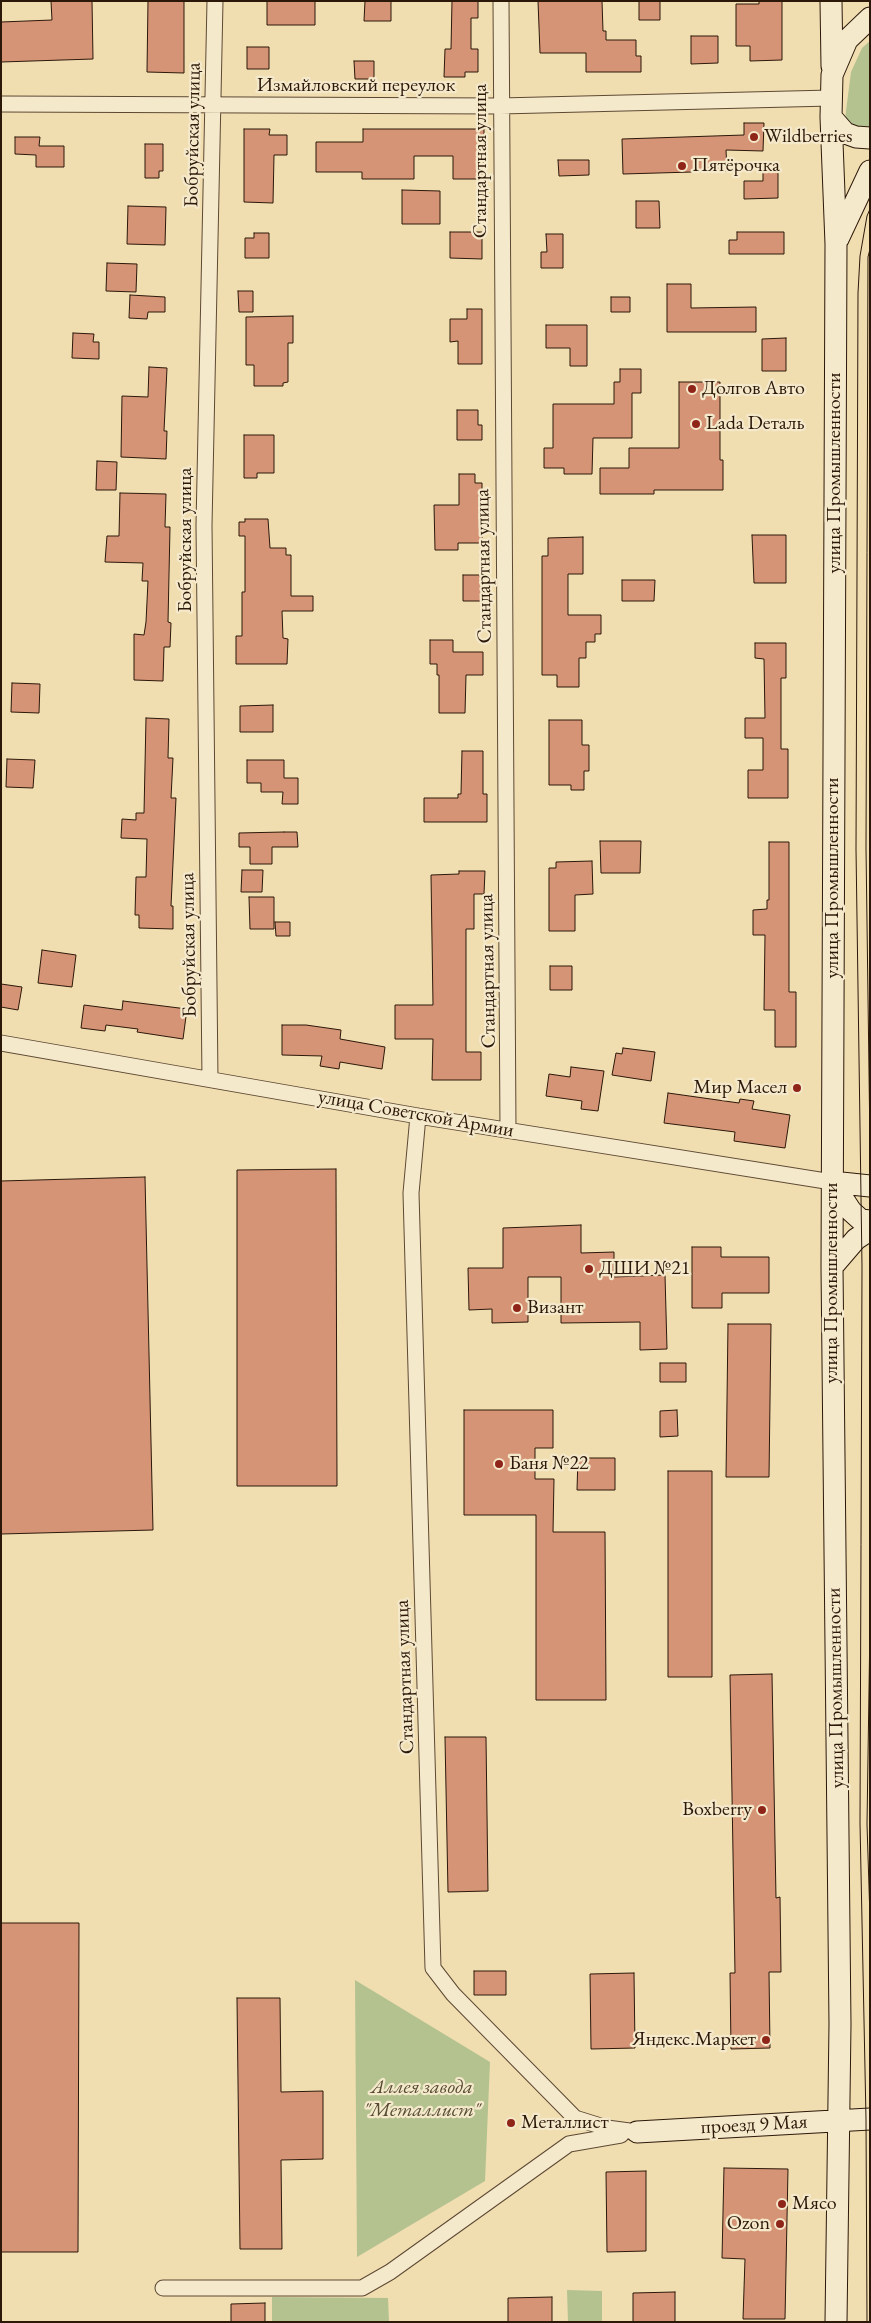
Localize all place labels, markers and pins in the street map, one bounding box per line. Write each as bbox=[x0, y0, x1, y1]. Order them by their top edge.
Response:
place label: Wildberries bbox=[764, 125, 852, 149]
marker: Wildberries bbox=[748, 131, 760, 143]
place label: Пятёрочка bbox=[692, 154, 780, 178]
marker: Пятёрочка bbox=[676, 160, 688, 172]
place label: Долгов Авто bbox=[702, 377, 805, 401]
marker: Долгов Авто bbox=[686, 383, 698, 395]
place label: Lada Dеталь bbox=[706, 412, 805, 436]
marker: Lada Dеталь bbox=[690, 418, 702, 430]
place label: Мир Масел bbox=[693, 1076, 787, 1100]
marker: Мир Масел bbox=[791, 1082, 803, 1094]
place label: ДШИ №21 bbox=[599, 1257, 690, 1281]
marker: ДШИ №21 bbox=[583, 1263, 595, 1275]
place label: Визант bbox=[527, 1296, 584, 1320]
marker: Визант bbox=[511, 1302, 523, 1314]
place label: Баня №22 bbox=[509, 1452, 589, 1476]
marker: Баня №22 bbox=[493, 1458, 505, 1470]
place label: Boxberry bbox=[682, 1798, 752, 1822]
marker: Boxberry bbox=[756, 1804, 768, 1816]
place label: Яндекс.Маркет bbox=[632, 2028, 756, 2052]
marker: Яндекс.Маркет bbox=[760, 2034, 772, 2046]
place label: Металлист bbox=[521, 2111, 609, 2135]
marker: Металлист bbox=[505, 2117, 517, 2129]
place label: Мясо bbox=[792, 2192, 837, 2216]
marker: Мясо bbox=[776, 2198, 788, 2210]
place label: Ozon bbox=[727, 2212, 770, 2236]
marker: Ozon bbox=[774, 2218, 786, 2230]

